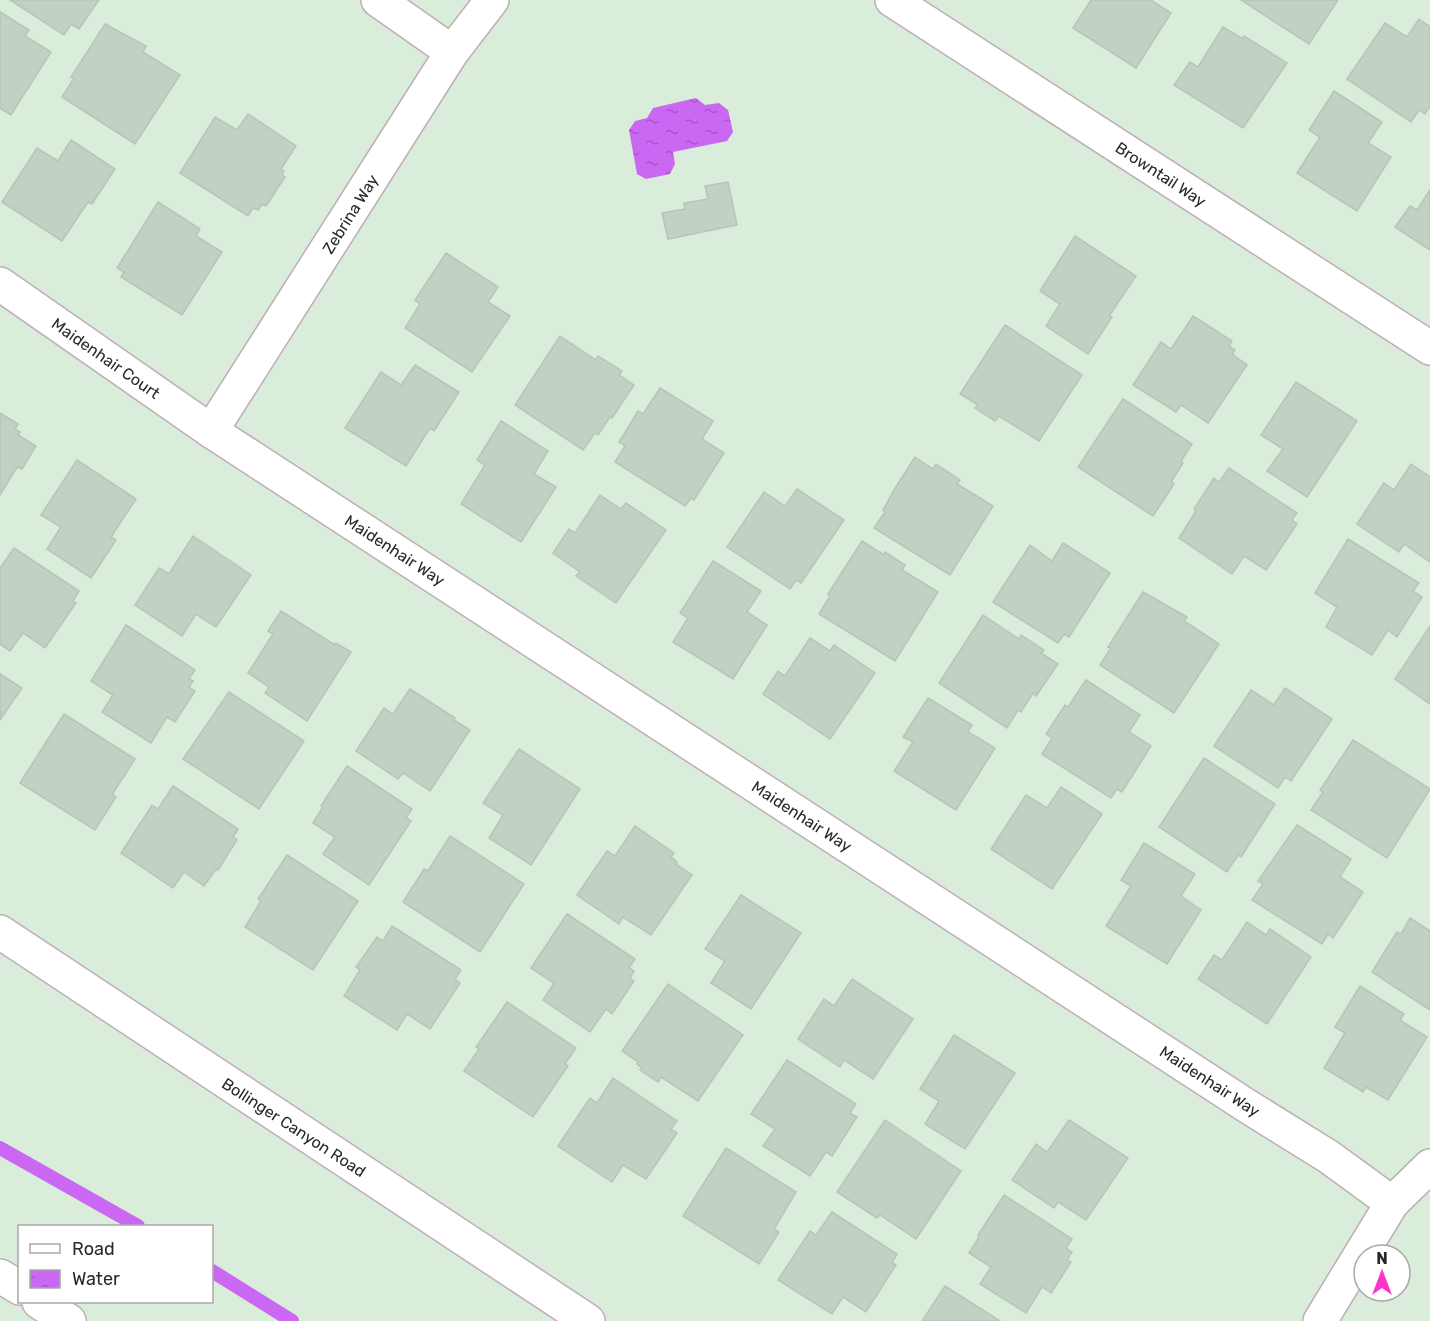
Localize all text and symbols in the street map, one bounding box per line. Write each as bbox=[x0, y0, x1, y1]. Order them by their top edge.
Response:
street label: Browntail Way bbox=[1112, 138, 1210, 211]
street label: Zebrina Way bbox=[319, 171, 382, 257]
street label: Maidenhair Court bbox=[48, 314, 163, 403]
street label: Maidenhair Way bbox=[341, 511, 448, 590]
street label: Maidenhair Way bbox=[748, 777, 855, 856]
street label: Maidenhair Way bbox=[1156, 1042, 1263, 1121]
street label: Bollinger Canyon Road bbox=[218, 1074, 369, 1181]
legend bbox=[18, 1225, 213, 1303]
text: Road bbox=[72, 1238, 115, 1260]
north arrow bbox=[1352, 1243, 1412, 1303]
text: N bbox=[1376, 1249, 1388, 1268]
text: Water bbox=[72, 1268, 120, 1290]

